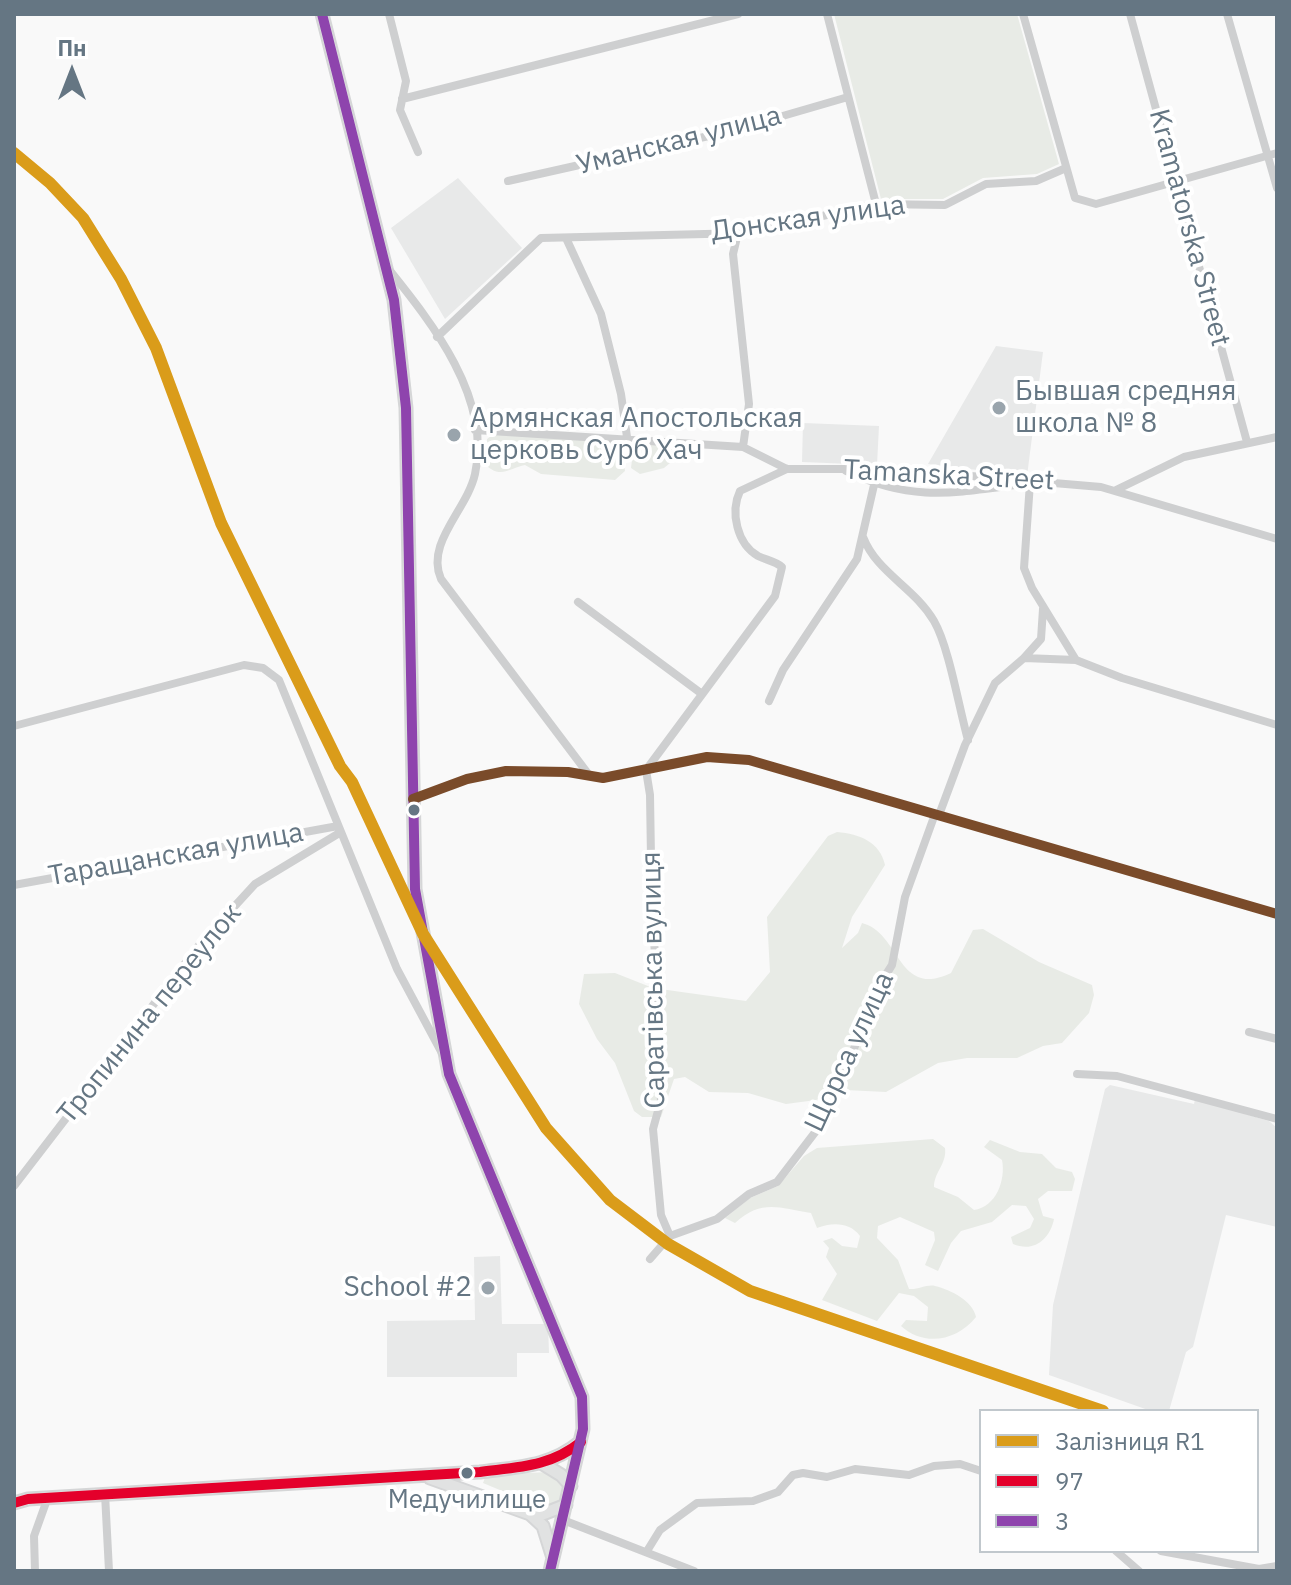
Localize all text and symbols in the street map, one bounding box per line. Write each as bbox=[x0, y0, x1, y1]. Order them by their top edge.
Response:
north arrow bbox=[32, 32, 112, 112]
text: Пн bbox=[57, 33, 87, 62]
street label: Уманская улица bbox=[573, 99, 785, 183]
street label: Kramatorska Street bbox=[1141, 106, 1237, 350]
street label: Донская улица bbox=[709, 189, 907, 249]
place label: Бывшая средняя школа № 8 bbox=[1015, 375, 1236, 441]
marker: Бывшая средняя школа № 8 bbox=[990, 399, 1008, 417]
place label: Армянская Апостольская церковь Сурб Хач bbox=[470, 402, 803, 468]
marker: Армянская Апостольская церковь Сурб Хач bbox=[445, 426, 463, 444]
street label: Tamanska Street bbox=[843, 454, 1055, 498]
unlabelled marker bbox=[406, 802, 422, 818]
street label: Таращанская улица bbox=[46, 816, 306, 894]
street label: Саратівська вулиця bbox=[635, 851, 673, 1109]
street label: Тропинина переулок bbox=[51, 897, 249, 1131]
street label: Щорса улица bbox=[798, 967, 902, 1137]
place label: School #2 bbox=[343, 1271, 472, 1305]
marker: School #2 bbox=[479, 1279, 497, 1297]
legend bbox=[979, 1409, 1259, 1553]
text: Залізниця R1 bbox=[1055, 1425, 1205, 1457]
marker: Медучилище bbox=[459, 1465, 475, 1481]
text: 97 bbox=[1055, 1465, 1084, 1497]
place label: Медучилище bbox=[388, 1484, 546, 1516]
text: 3 bbox=[1055, 1505, 1069, 1537]

